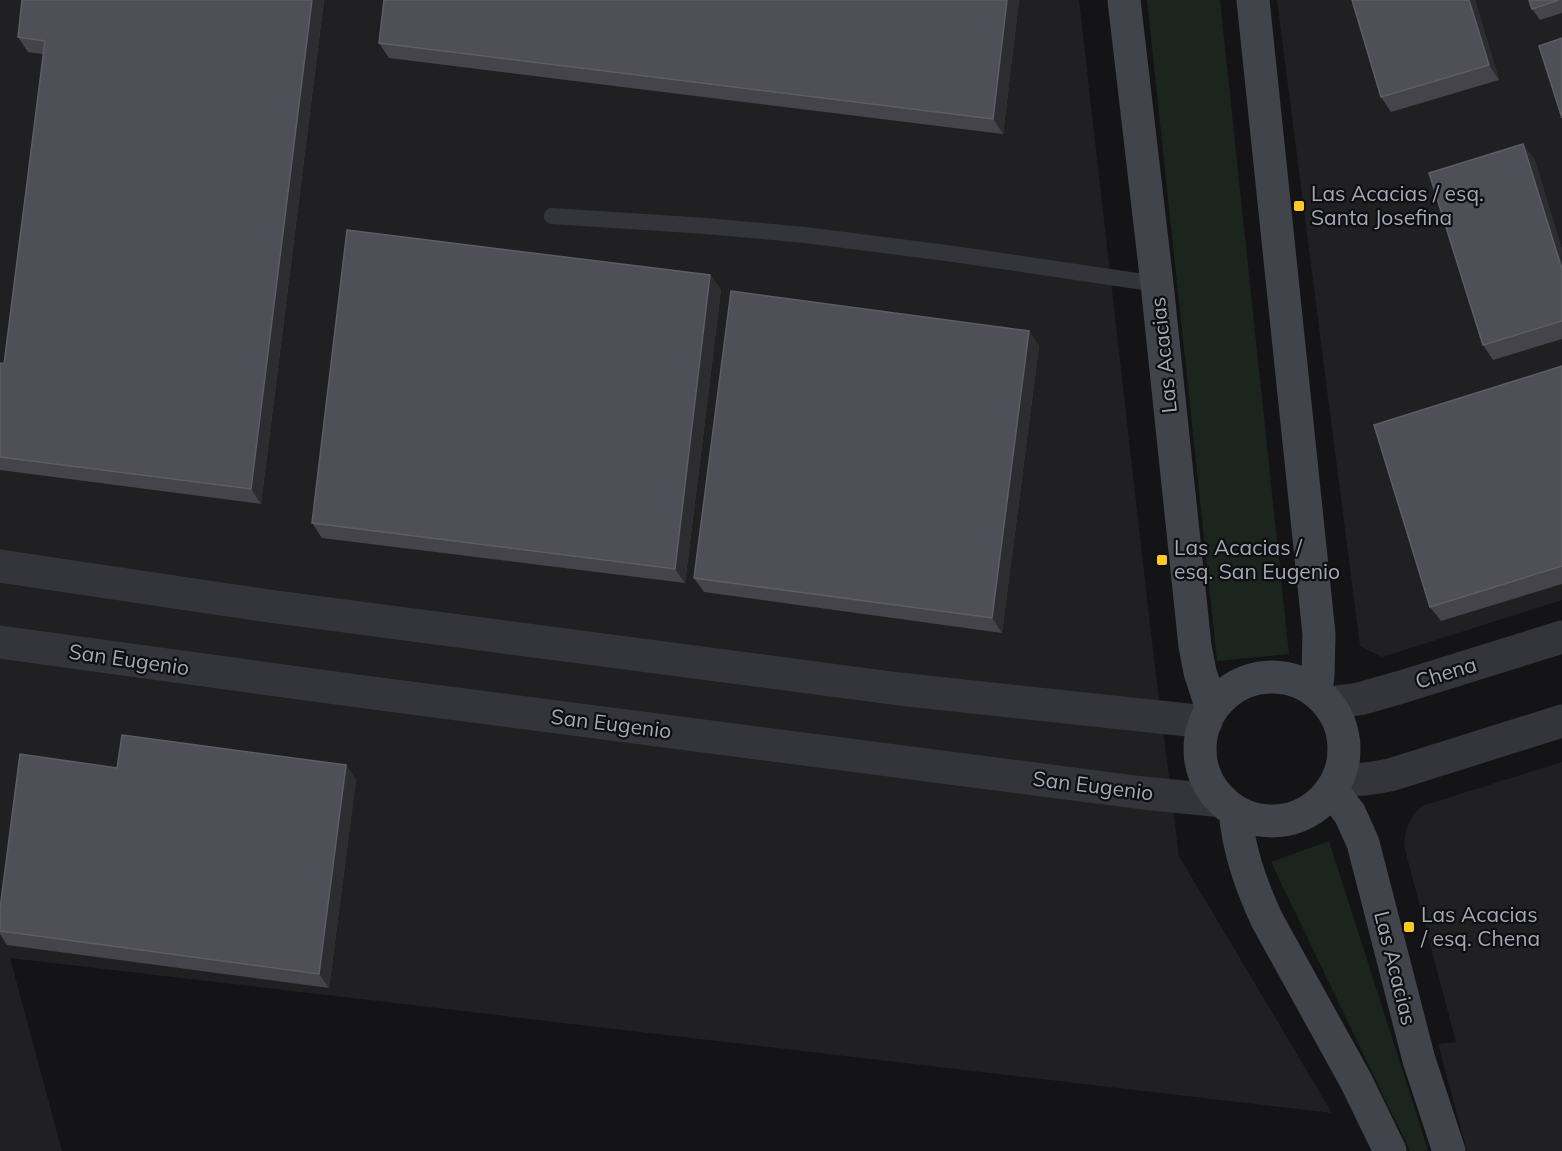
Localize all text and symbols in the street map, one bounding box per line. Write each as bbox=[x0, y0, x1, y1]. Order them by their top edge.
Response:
place label: Las Acacias / esq. Santa Josefina bbox=[1311, 180, 1484, 230]
marker: Las Acacias / esq. Santa Josefina bbox=[1292, 199, 1306, 213]
street label: Las Acacias bbox=[1144, 296, 1182, 414]
place label: Las Acacias / esq. San Eugenio bbox=[1174, 534, 1340, 584]
marker: Las Acacias / esq. San Eugenio bbox=[1155, 553, 1169, 567]
street label: San Eugenio bbox=[67, 638, 191, 680]
street label: Chena bbox=[1412, 650, 1480, 694]
street label: San Eugenio bbox=[549, 703, 673, 743]
street label: San Eugenio bbox=[1031, 765, 1155, 805]
place label: Las Acacias / esq. Chena bbox=[1420, 901, 1540, 951]
street label: Las Acacias bbox=[1369, 908, 1423, 1027]
marker: Las Acacias / esq. Chena bbox=[1402, 920, 1416, 934]

